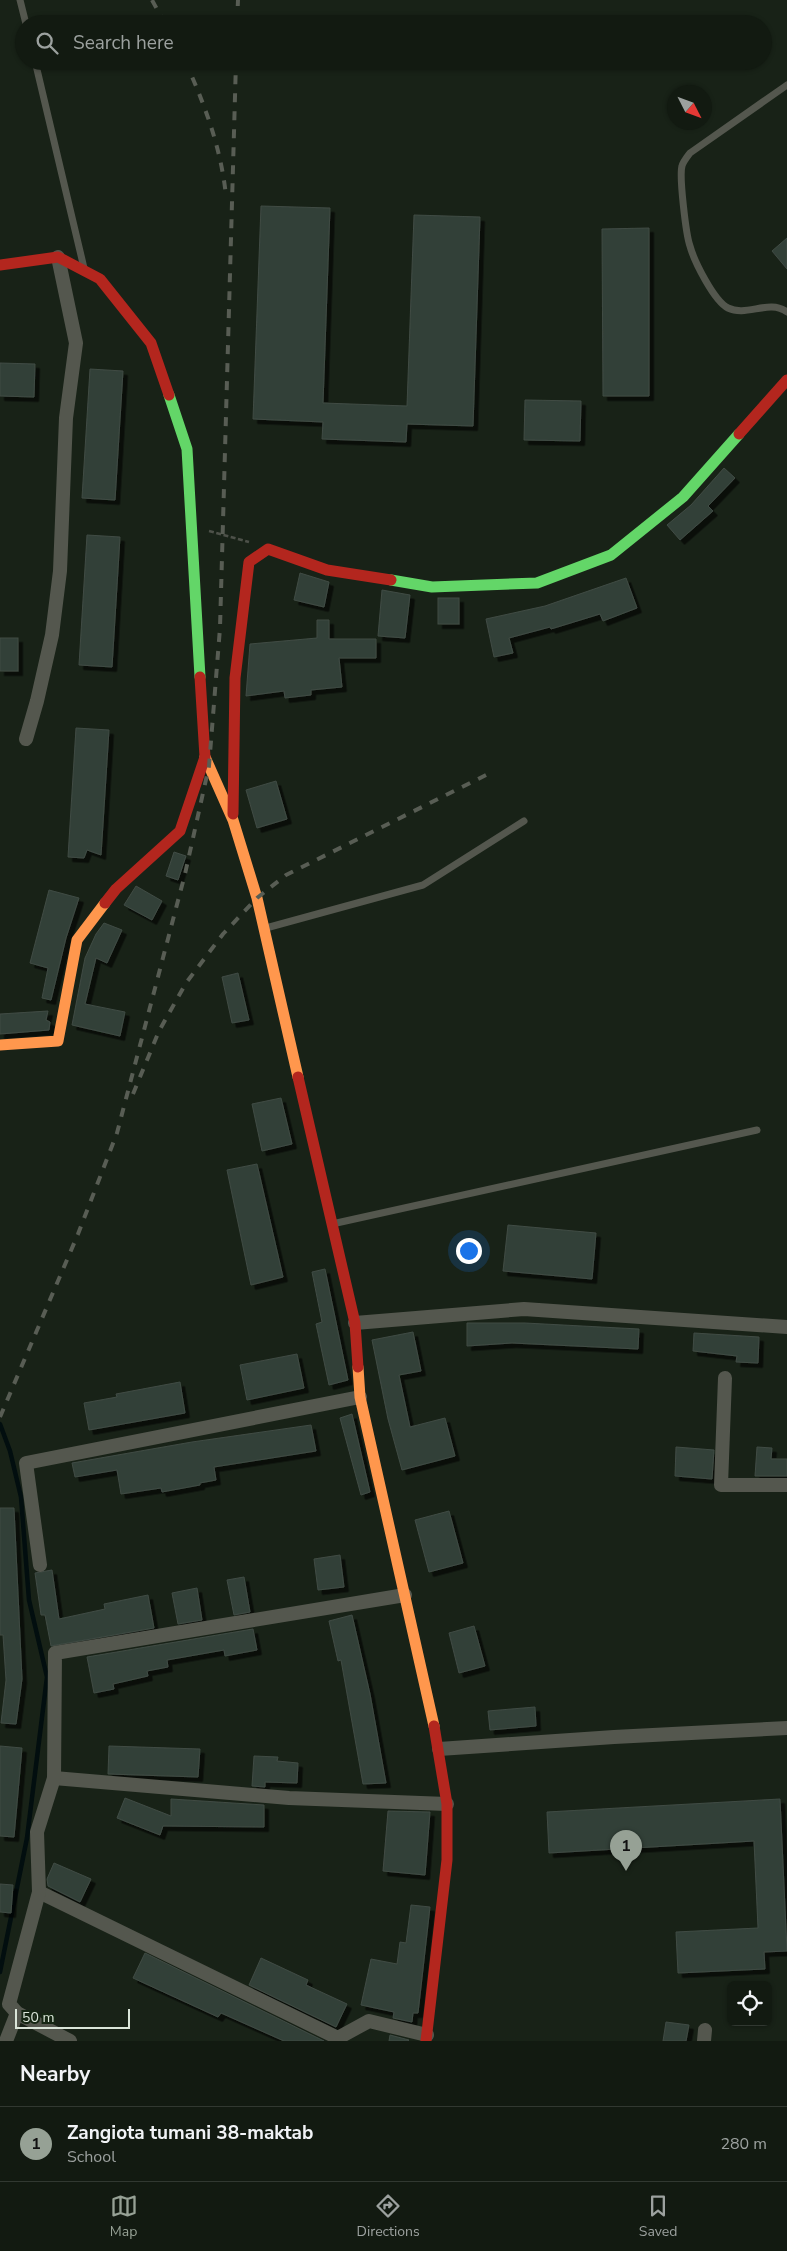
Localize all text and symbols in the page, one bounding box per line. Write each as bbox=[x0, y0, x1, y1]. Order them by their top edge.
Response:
search box bbox=[15, 15, 772, 70]
icon: search bbox=[33, 29, 61, 57]
text: Search here bbox=[73, 30, 174, 56]
north arrow bbox=[667, 85, 712, 130]
your location bbox=[456, 1238, 482, 1264]
pin: 1 bbox=[610, 1830, 642, 1871]
map controls bbox=[727, 1981, 772, 2026]
button: locate bbox=[727, 1981, 772, 2026]
scale bar bbox=[15, 2006, 130, 2029]
text: 50 m bbox=[22, 2008, 54, 2027]
text: Nearby bbox=[20, 2060, 90, 2088]
text: Zangiota tumani 38-maktab bbox=[67, 2120, 313, 2146]
text: 1 bbox=[31, 2133, 41, 2155]
text: 280 m bbox=[720, 2133, 767, 2155]
text: School bbox=[67, 2146, 116, 2168]
tab: Map bbox=[110, 2192, 138, 2241]
tab: Directions bbox=[357, 2192, 420, 2241]
tab: Saved bbox=[639, 2192, 677, 2241]

